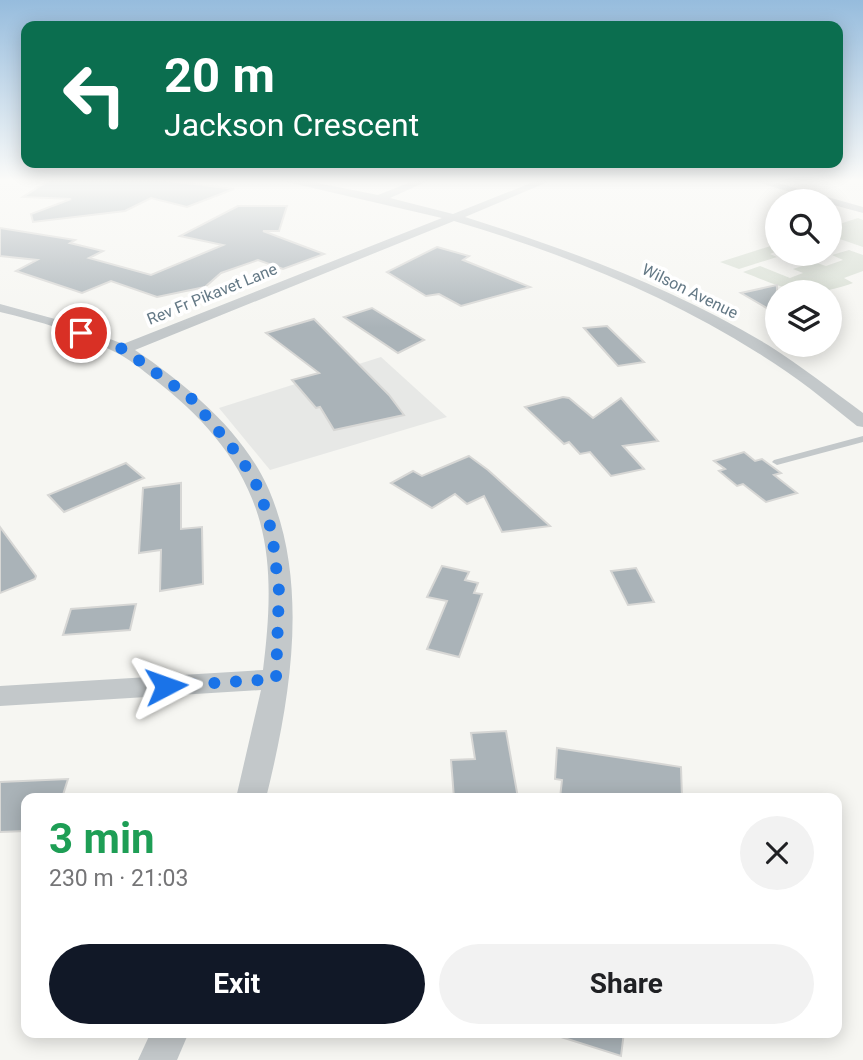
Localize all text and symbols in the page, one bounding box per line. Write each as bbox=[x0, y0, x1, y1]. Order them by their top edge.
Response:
text: 20 m bbox=[164, 47, 275, 104]
icon: left bbox=[49, 49, 140, 140]
text: Jackson Crescent bbox=[164, 106, 419, 144]
map controls bbox=[765, 189, 842, 357]
button: search bbox=[765, 189, 842, 266]
street label: Rev Fr Pikavet Lane bbox=[144, 259, 280, 329]
street label: Wilson Avenue bbox=[639, 260, 741, 322]
button: layers bbox=[765, 280, 842, 357]
pin bbox=[51, 303, 111, 363]
icon: arrive bbox=[62, 314, 100, 352]
position arrow bbox=[129, 649, 203, 723]
text: 3 min bbox=[49, 814, 155, 863]
button: close bbox=[740, 816, 814, 890]
text: 230 m · 21:03 bbox=[49, 865, 188, 892]
button: Exit bbox=[49, 944, 425, 1024]
button: Share bbox=[439, 944, 814, 1024]

